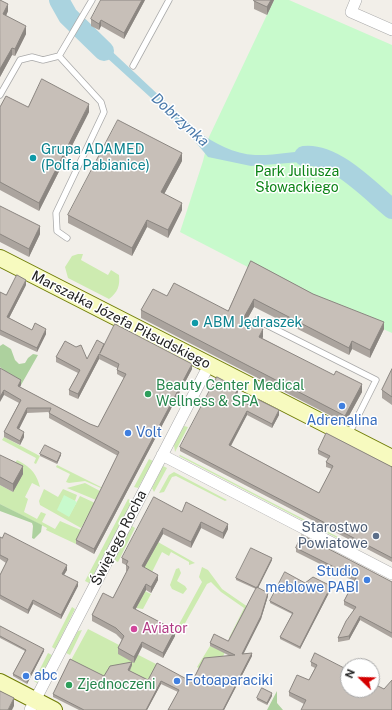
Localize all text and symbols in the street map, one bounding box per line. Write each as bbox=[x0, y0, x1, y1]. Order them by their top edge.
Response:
water label: Dobrzynka bbox=[147, 89, 213, 151]
place label: Grupa ADAMED (Polfa Pabianice) bbox=[41, 142, 150, 174]
marker: Grupa ADAMED (Polfa Pabianice) bbox=[28, 153, 38, 163]
park label: Park Juliusza Słowackiego bbox=[255, 164, 339, 196]
street label: Marszałka Józefa Piłsudskiego bbox=[29, 267, 213, 373]
place label: ABM Jędraszek bbox=[203, 315, 302, 331]
marker: ABM Jędraszek bbox=[190, 318, 200, 328]
place label: Beauty Center Medical Wellness & SPA bbox=[156, 378, 305, 410]
marker: Beauty Center Medical Wellness & SPA bbox=[143, 389, 153, 399]
marker: Adrenalina bbox=[337, 401, 347, 411]
place label: Adrenalina bbox=[307, 413, 377, 429]
place label: Volt bbox=[136, 425, 162, 441]
marker: Volt bbox=[123, 428, 133, 438]
street label: Świętego Rocha bbox=[88, 487, 150, 589]
place label: Starostwo Powiatowe bbox=[298, 520, 368, 552]
marker: Starostwo Powiatowe bbox=[371, 531, 381, 541]
place label: Studio meblowe PABI bbox=[265, 564, 359, 596]
marker: Studio meblowe PABI bbox=[362, 575, 372, 585]
place label: Aviator bbox=[142, 621, 188, 637]
marker: Aviator bbox=[129, 624, 139, 634]
north arrow bbox=[340, 658, 380, 698]
text: N bbox=[343, 667, 357, 680]
place label: abc bbox=[34, 668, 58, 684]
marker: abc bbox=[21, 671, 31, 681]
place label: Fotoaparaciki bbox=[185, 673, 273, 689]
marker: Fotoaparaciki bbox=[172, 676, 182, 686]
place label: Zjednoczeni bbox=[77, 677, 156, 693]
marker: Zjednoczeni bbox=[64, 680, 74, 690]

